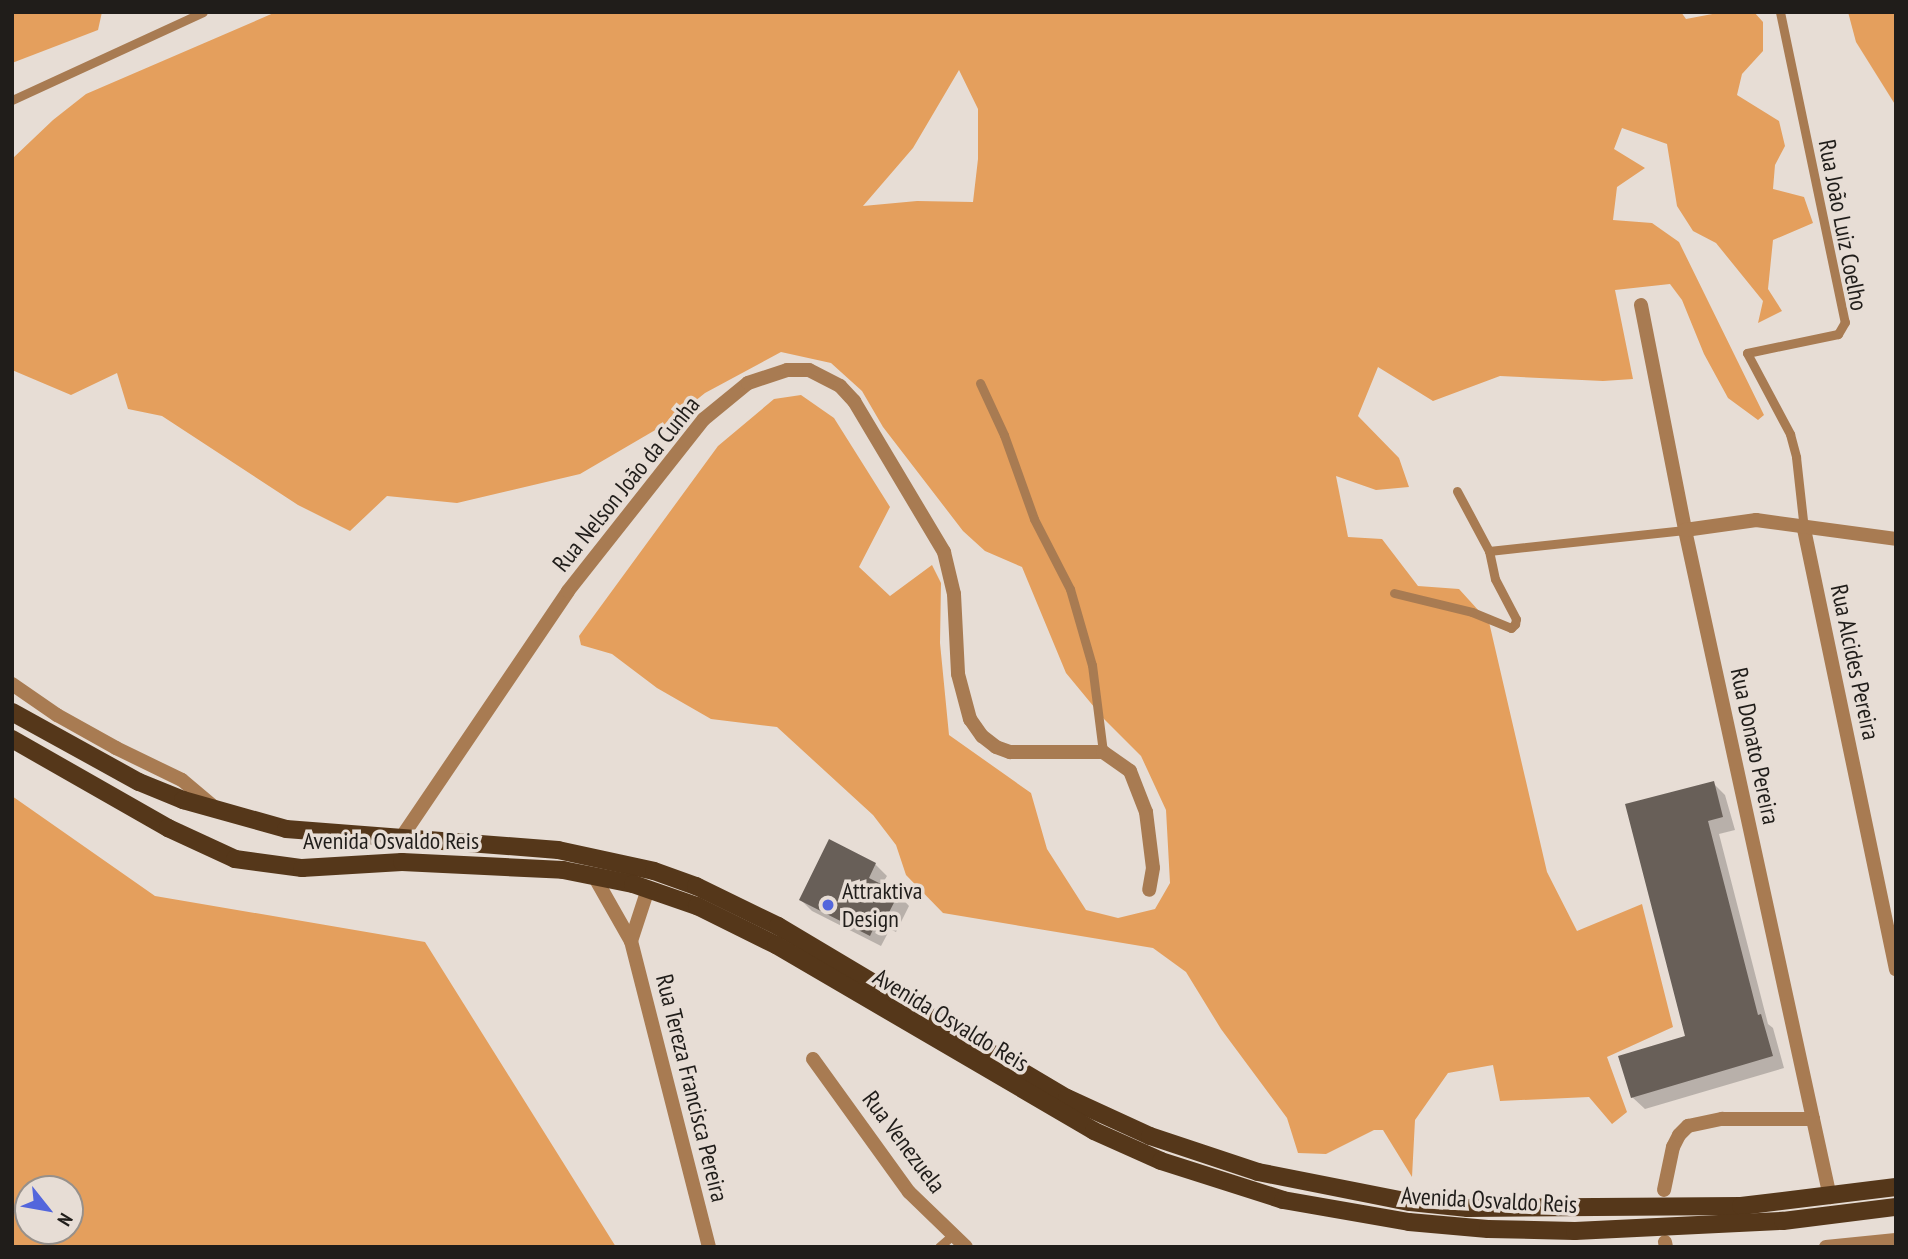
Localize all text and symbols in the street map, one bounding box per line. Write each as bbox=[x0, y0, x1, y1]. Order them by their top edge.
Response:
street label: Rua João Luiz Coelho bbox=[1812, 137, 1874, 313]
street label: Rua Nelson João da Cunha bbox=[546, 391, 706, 577]
street label: Rua Alcides Pereira bbox=[1824, 581, 1886, 743]
street label: Rua Donato Pereira bbox=[1724, 665, 1786, 827]
street label: Avenida Osvaldo Reis bbox=[303, 827, 479, 855]
place label: Attraktiva Design bbox=[842, 877, 922, 933]
marker: Attraktiva Design bbox=[820, 897, 836, 913]
street label: Avenida Osvaldo Reis bbox=[868, 962, 1034, 1078]
street label: Rua Tereza Francisca Pereira bbox=[650, 971, 734, 1205]
street label: Rua Venezuela bbox=[856, 1085, 952, 1199]
north arrow bbox=[14, 1175, 84, 1245]
street label: Avenida Osvaldo Reis bbox=[1400, 1181, 1578, 1219]
text: N bbox=[52, 1209, 78, 1230]

